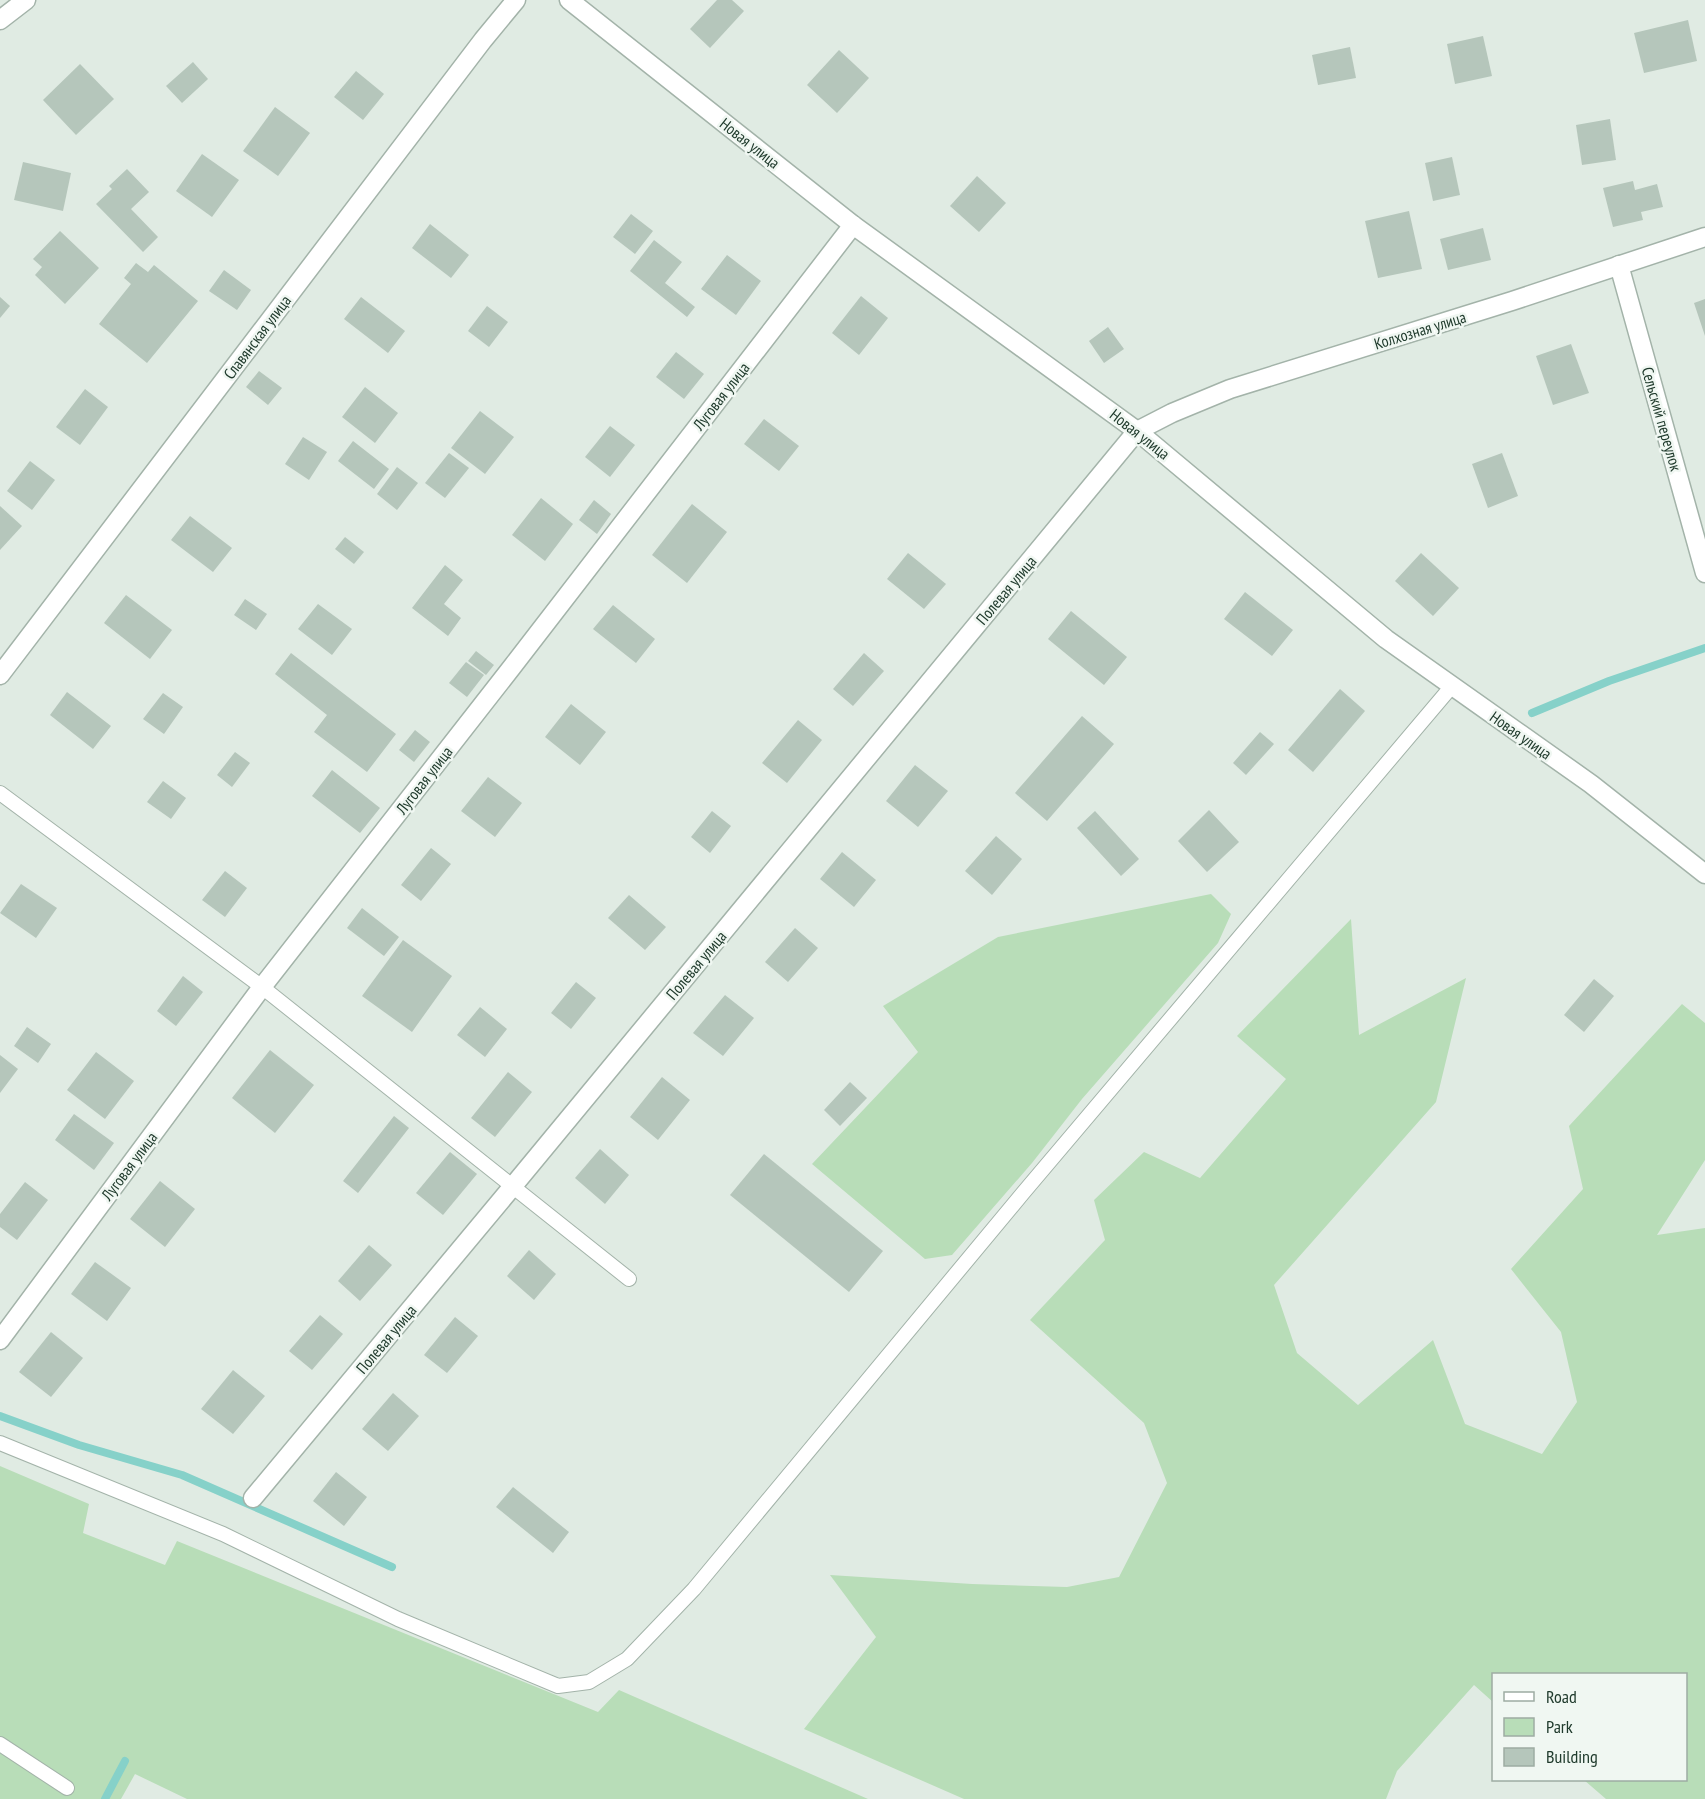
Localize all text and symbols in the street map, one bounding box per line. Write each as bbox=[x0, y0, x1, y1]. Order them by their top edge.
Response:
street label: Новая улица bbox=[716, 113, 784, 173]
street label: Славянская улица bbox=[219, 291, 295, 383]
street label: Колхозная улица bbox=[1372, 307, 1468, 353]
street label: Луговая улица bbox=[688, 358, 754, 435]
street label: Сельский переулок bbox=[1638, 365, 1687, 474]
street label: Новая улица bbox=[1106, 404, 1174, 464]
street label: Полевая улица bbox=[971, 552, 1041, 628]
street label: Новая улица bbox=[1486, 707, 1556, 763]
street label: Луговая улица bbox=[391, 742, 457, 819]
street label: Полевая улица bbox=[661, 927, 731, 1003]
street label: Луговая улица bbox=[96, 1128, 161, 1205]
street label: Полевая улица bbox=[351, 1301, 421, 1377]
legend bbox=[1492, 1673, 1687, 1781]
text: Road bbox=[1546, 1685, 1577, 1708]
text: Park bbox=[1546, 1715, 1573, 1738]
text: Building bbox=[1546, 1745, 1598, 1768]

